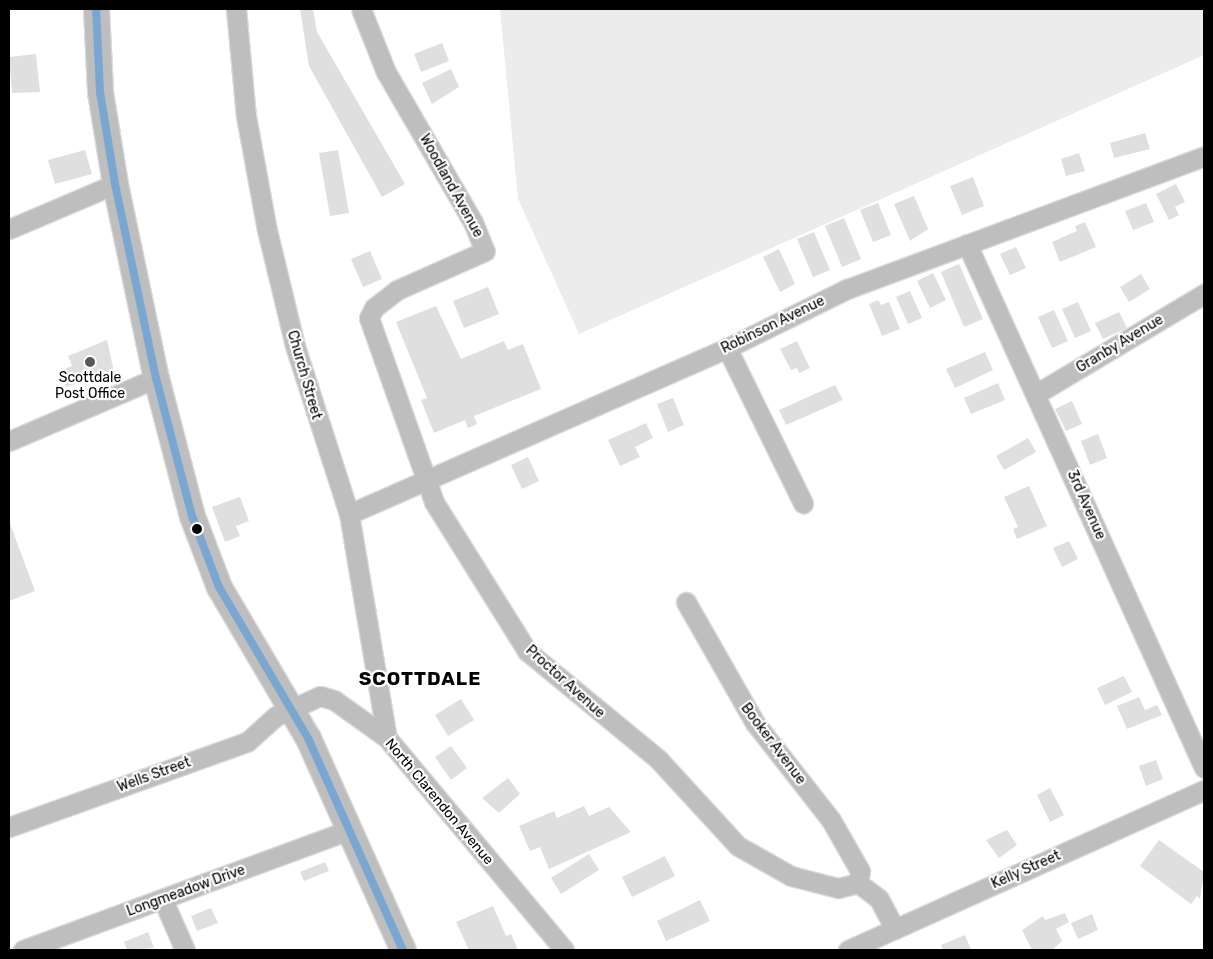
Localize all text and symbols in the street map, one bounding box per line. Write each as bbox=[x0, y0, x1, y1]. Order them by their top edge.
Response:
street label: Woodland Avenue bbox=[416, 131, 486, 241]
street label: Robinson Avenue bbox=[718, 293, 828, 357]
street label: Granby Avenue bbox=[1073, 311, 1167, 377]
street label: Church Street bbox=[283, 329, 325, 421]
marker: Scottdale Post Office bbox=[84, 356, 96, 368]
place label: Scottdale Post Office bbox=[55, 370, 125, 402]
street label: 3rd Avenue bbox=[1063, 468, 1109, 542]
unlabelled marker bbox=[192, 524, 202, 534]
street label: Proctor Avenue bbox=[522, 642, 608, 722]
district label: SCOTTDALE bbox=[358, 668, 482, 690]
street label: Booker Avenue bbox=[737, 700, 809, 788]
street label: North Clarendon Avenue bbox=[381, 735, 497, 869]
street label: Wells Street bbox=[115, 754, 193, 796]
street label: Kelly Street bbox=[989, 847, 1063, 893]
street label: Longmeadow Drive bbox=[124, 862, 248, 920]

